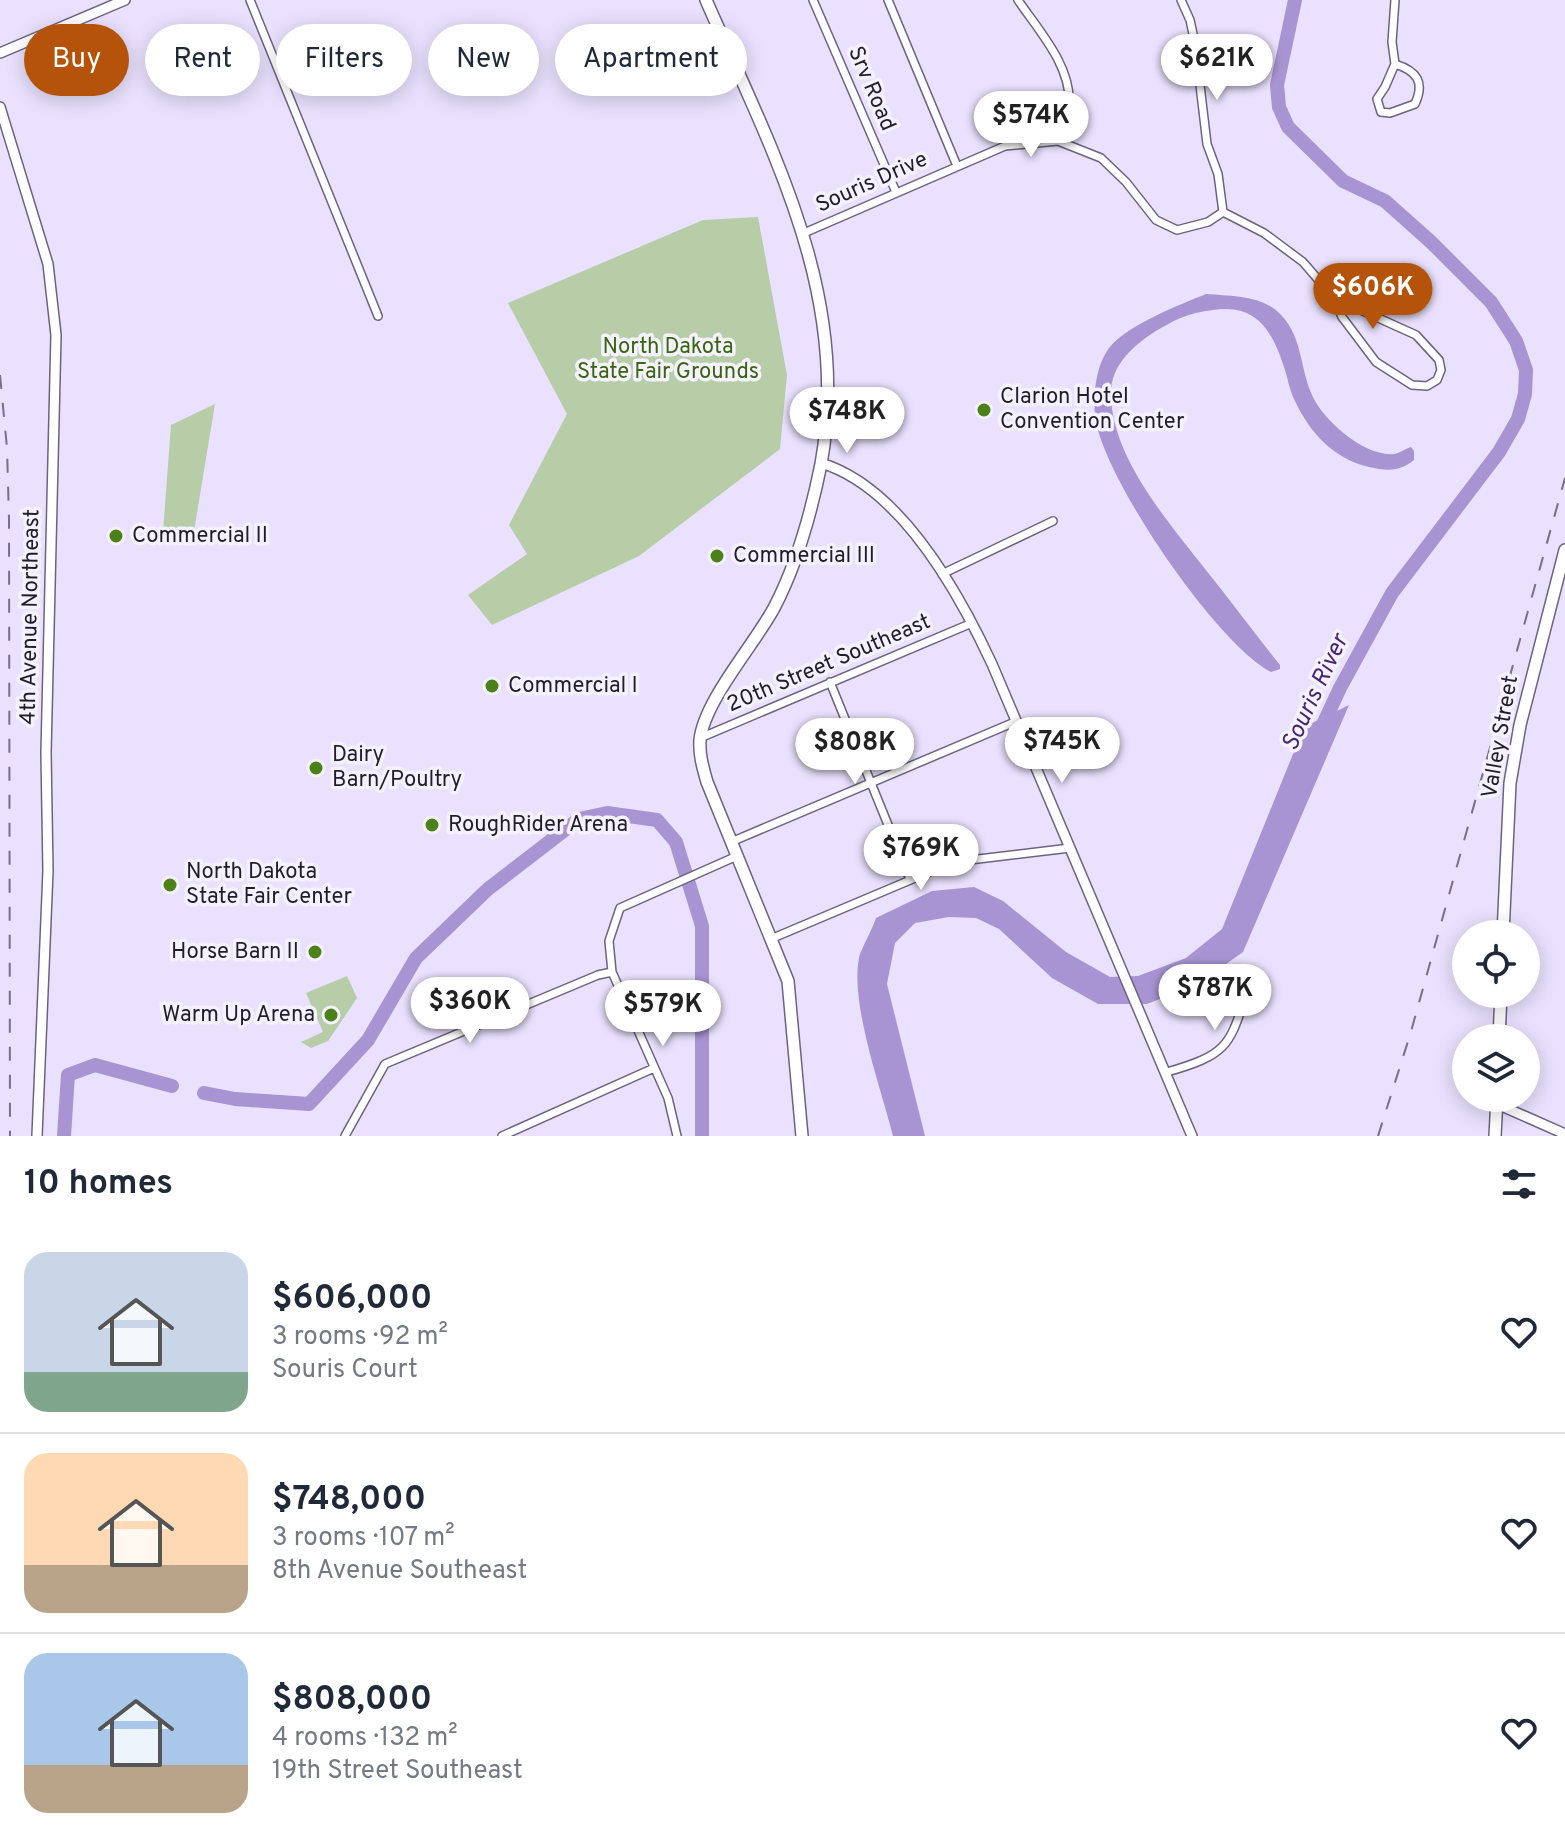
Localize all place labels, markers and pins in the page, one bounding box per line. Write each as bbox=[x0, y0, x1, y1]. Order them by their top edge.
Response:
pin: $621K bbox=[1161, 34, 1273, 102]
pin: $574K bbox=[975, 91, 1087, 159]
pin: $606K bbox=[1317, 263, 1429, 331]
place label: Clarion Hotel Convention Center bbox=[1000, 384, 1185, 436]
pin: $748K bbox=[791, 387, 903, 455]
marker: Clarion Hotel Convention Center bbox=[975, 401, 993, 419]
place label: Commercial II bbox=[132, 523, 268, 550]
marker: Commercial II bbox=[107, 527, 125, 545]
place label: Commercial III bbox=[733, 543, 875, 570]
marker: Commercial III bbox=[708, 547, 726, 565]
place label: Commercial I bbox=[508, 673, 638, 700]
marker: Commercial I bbox=[483, 677, 501, 695]
pin: $745K bbox=[1006, 717, 1118, 785]
pin: $808K bbox=[799, 718, 911, 786]
place label: Dairy Barn/Poultry bbox=[332, 742, 462, 794]
marker: Dairy Barn/Poultry bbox=[307, 759, 325, 777]
place label: RoughRider Arena bbox=[448, 812, 628, 839]
marker: RoughRider Arena bbox=[423, 816, 441, 834]
pin: $769K bbox=[865, 824, 977, 892]
place label: North Dakota State Fair Center bbox=[186, 859, 352, 911]
marker: North Dakota State Fair Center bbox=[161, 876, 179, 894]
place label: Horse Barn II bbox=[171, 939, 299, 966]
marker: Horse Barn II bbox=[306, 943, 324, 961]
pin: $787K bbox=[1159, 964, 1271, 1032]
pin: $360K bbox=[414, 977, 526, 1045]
pin: $579K bbox=[607, 980, 719, 1048]
place label: Warm Up Arena bbox=[162, 1002, 315, 1029]
marker: Warm Up Arena bbox=[322, 1006, 340, 1024]

